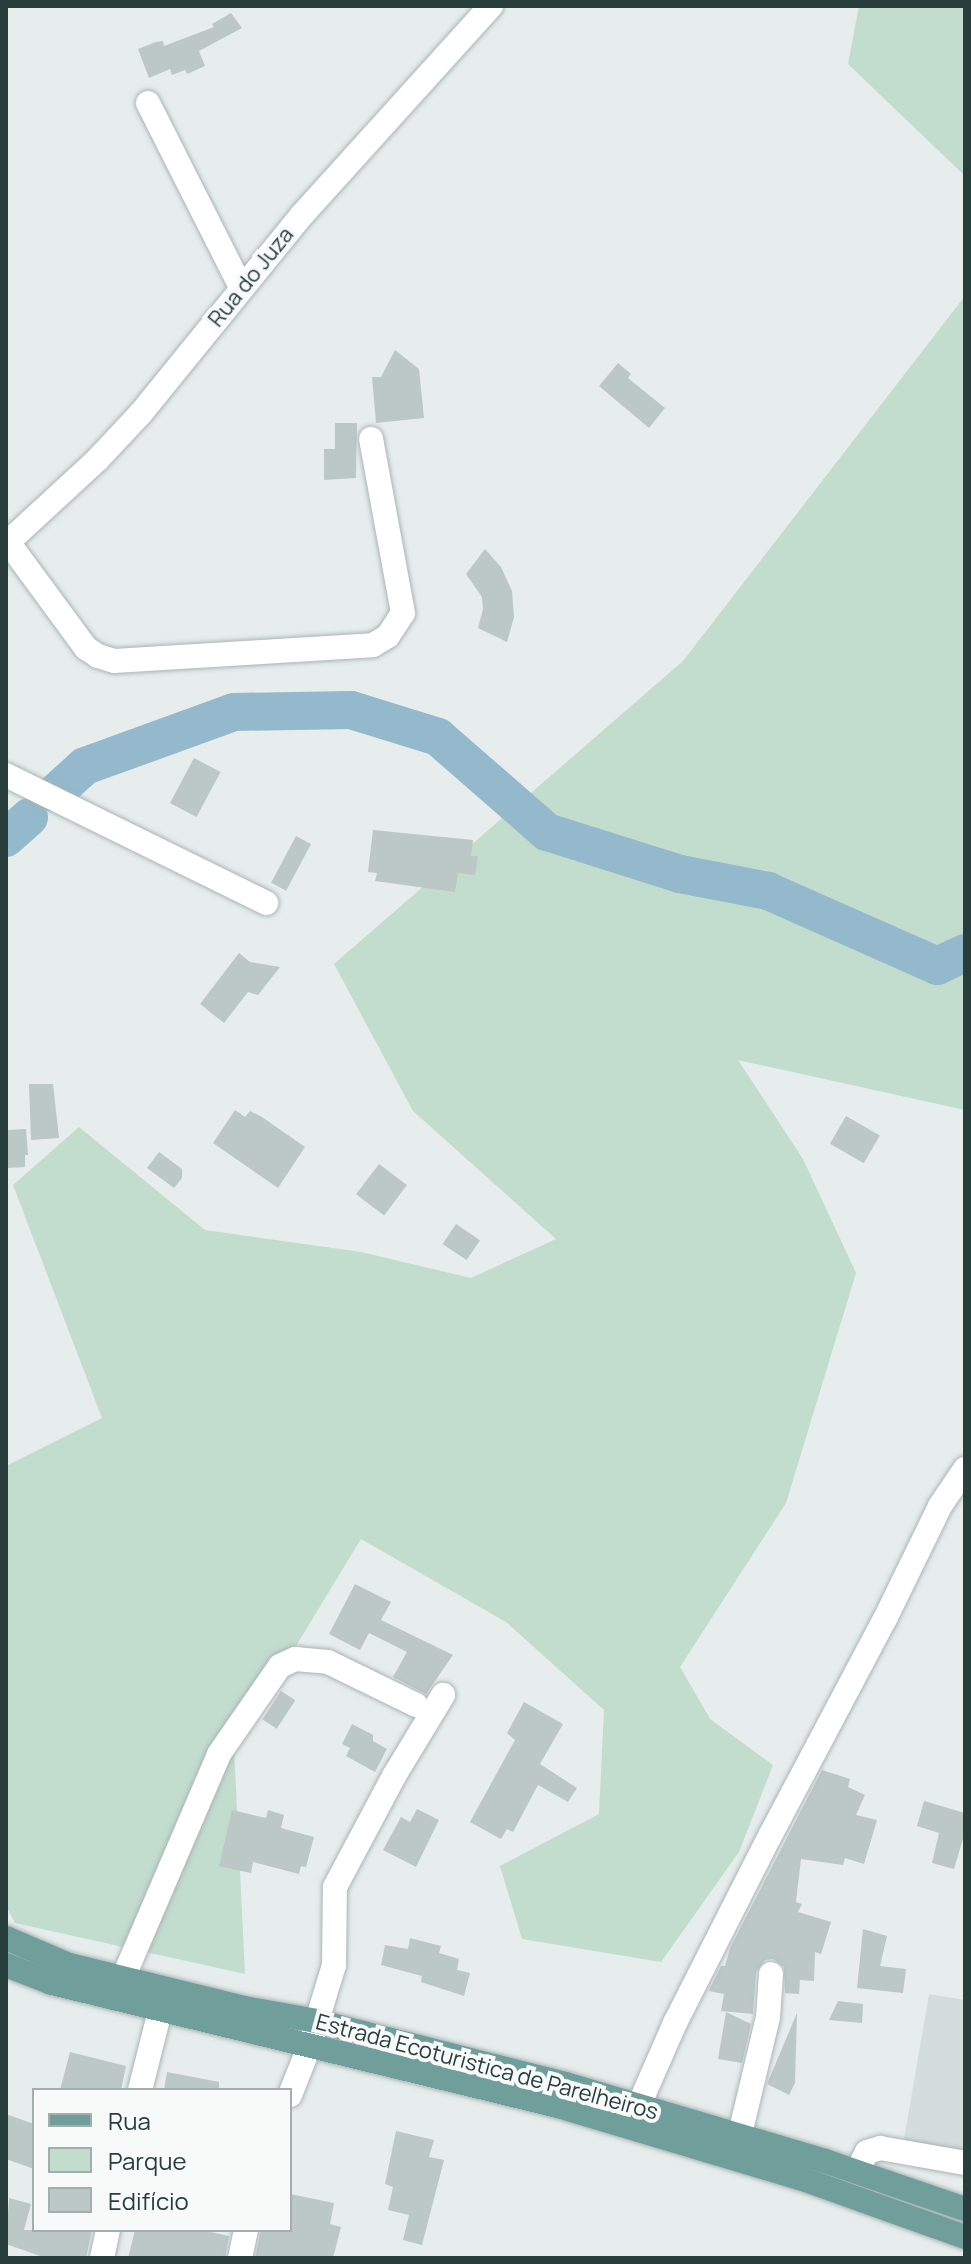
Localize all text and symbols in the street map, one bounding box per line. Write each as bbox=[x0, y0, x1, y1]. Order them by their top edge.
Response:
street label: Rua do Juza bbox=[203, 222, 299, 332]
street label: Estrada Ecoturistica de Parelheiros bbox=[313, 2009, 661, 2125]
legend bbox=[32, 2088, 292, 2232]
text: Rua bbox=[108, 2104, 151, 2137]
text: Parque bbox=[108, 2144, 186, 2177]
text: Edifício bbox=[108, 2184, 189, 2217]

